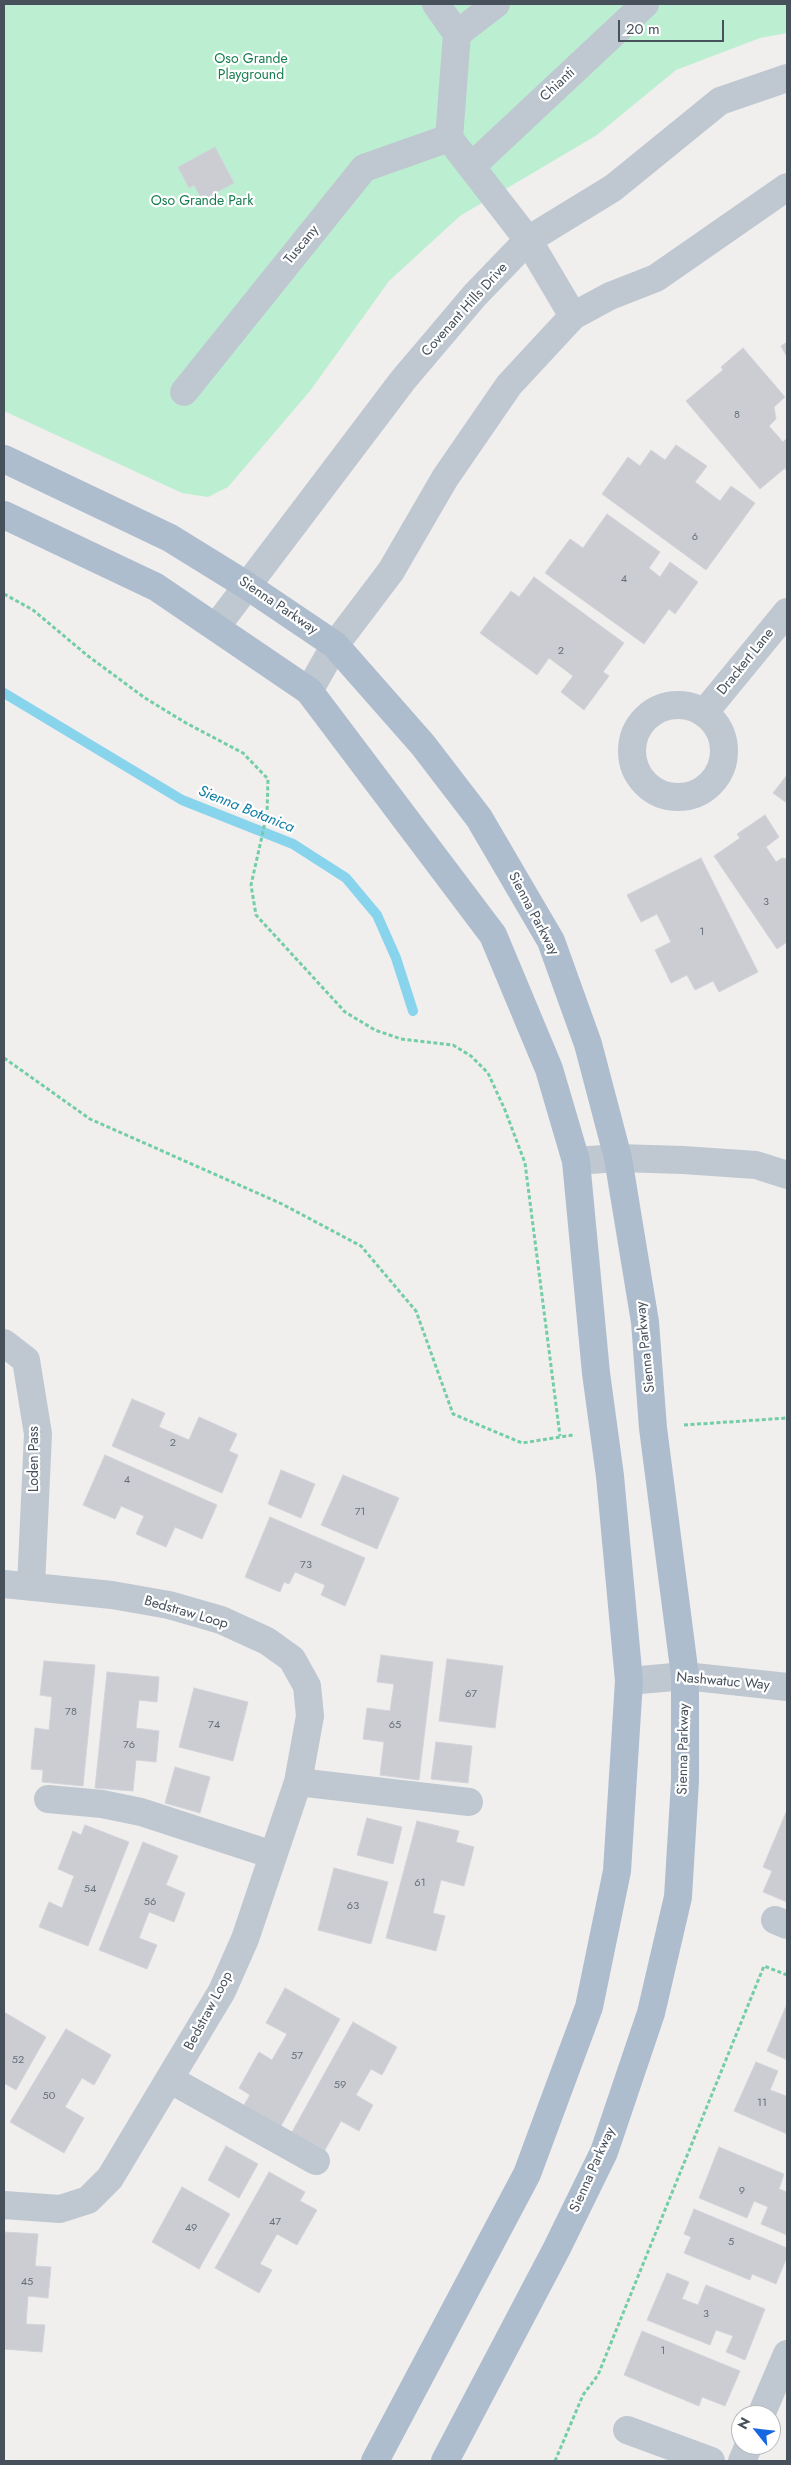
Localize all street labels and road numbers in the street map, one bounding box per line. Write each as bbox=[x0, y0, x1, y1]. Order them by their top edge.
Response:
street label: Chianti bbox=[537, 65, 579, 105]
street label: Tuscany bbox=[281, 222, 323, 268]
street label: Covenant Hills Drive bbox=[419, 260, 511, 360]
street label: Sienna Parkway bbox=[235, 573, 321, 639]
street label: Drackert Lane bbox=[714, 625, 778, 699]
street label: Sienna Parkway bbox=[504, 870, 562, 958]
street label: Sienna Parkway bbox=[633, 1301, 659, 1393]
street label: Loden Pass bbox=[27, 1426, 43, 1492]
street label: Bedstraw Loop bbox=[142, 1593, 230, 1633]
street label: Nashwatuc Way bbox=[676, 1670, 770, 1694]
street label: Sienna Parkway bbox=[675, 1703, 693, 1795]
street label: Bedstraw Loop bbox=[181, 1969, 237, 2053]
street label: Sienna Parkway bbox=[567, 2125, 619, 2215]

